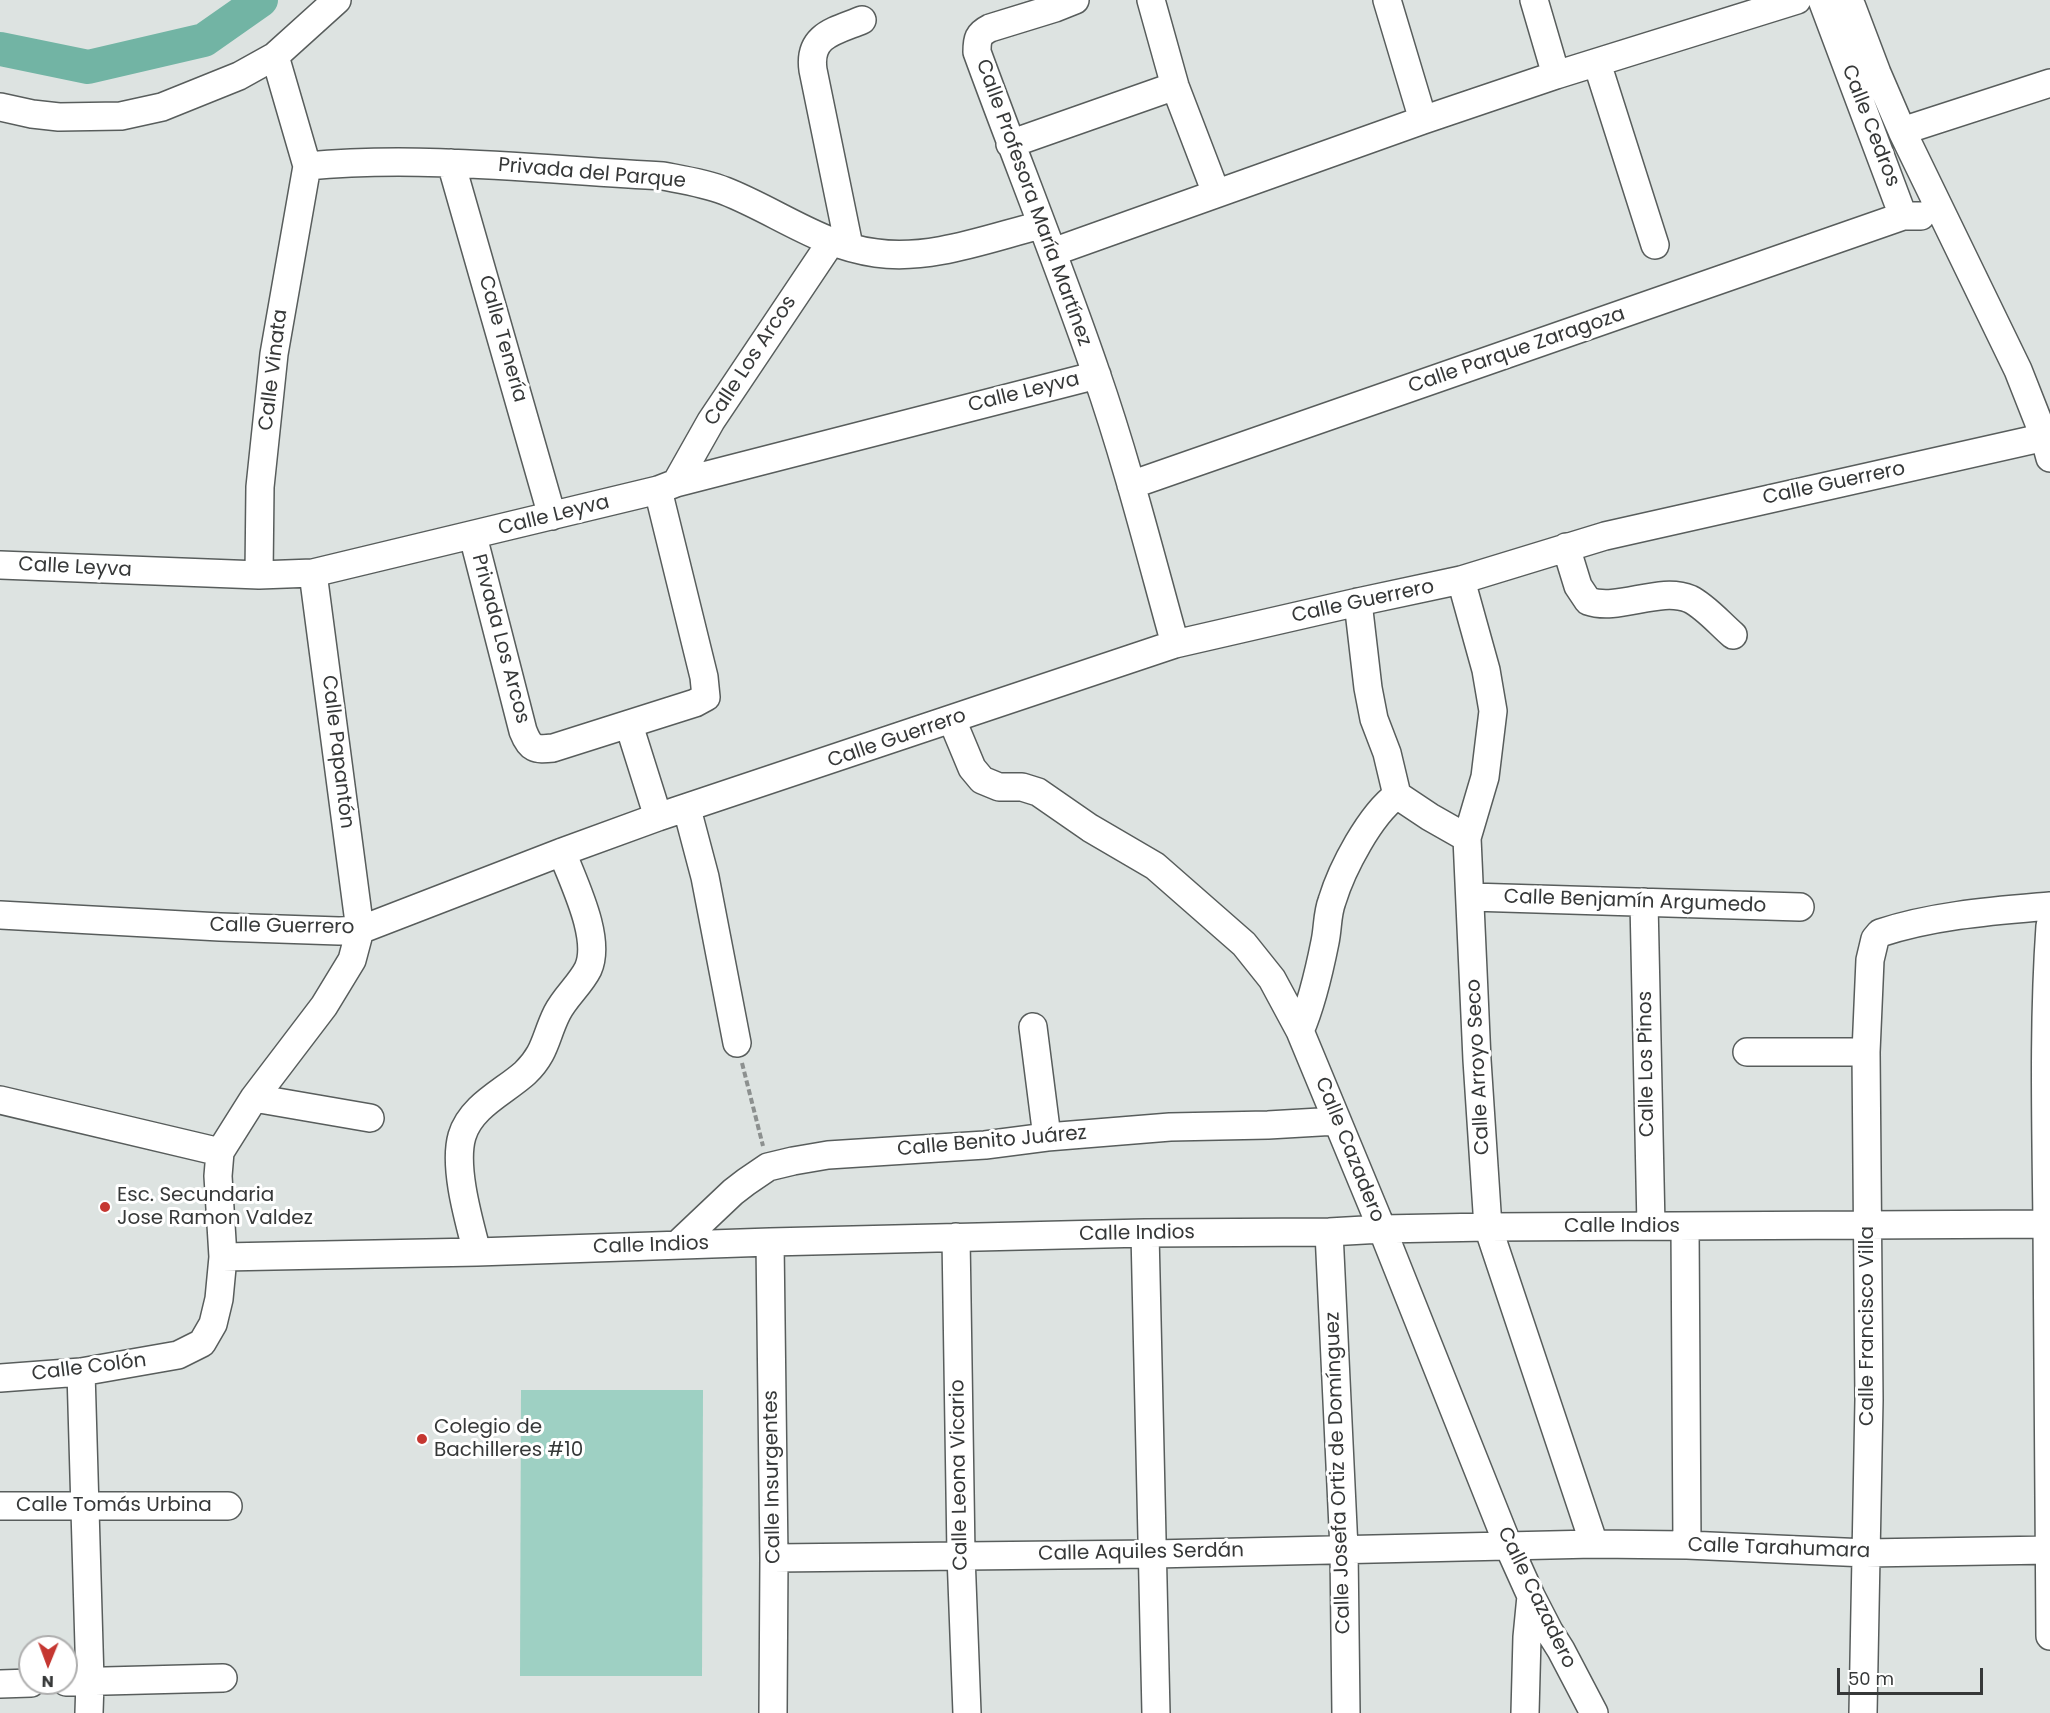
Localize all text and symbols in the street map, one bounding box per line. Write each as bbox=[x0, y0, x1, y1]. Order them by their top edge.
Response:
street label: Calle Profesora María Martínez bbox=[970, 56, 1096, 350]
street label: Calle Cedros bbox=[1836, 62, 1904, 190]
street label: Privada del Parque bbox=[497, 154, 687, 194]
street label: Calle Tenería bbox=[472, 273, 532, 405]
street label: Calle Los Arcos bbox=[700, 292, 802, 430]
street label: Calle Parque Zaragoza bbox=[1406, 303, 1628, 399]
street label: Calle Vinata bbox=[255, 308, 293, 432]
street label: Calle Leyva bbox=[966, 368, 1082, 418]
street label: Calle Guerrero bbox=[1761, 457, 1907, 511]
street label: Calle Leyva bbox=[496, 491, 612, 541]
street label: Privada Los Arcos bbox=[466, 552, 534, 726]
street label: Calle Leyva bbox=[18, 553, 132, 583]
street label: Calle Guerrero bbox=[1290, 575, 1436, 629]
street label: Calle Papantón bbox=[316, 674, 358, 830]
street label: Calle Guerrero bbox=[825, 704, 969, 774]
street label: Calle Benjamín Argumedo bbox=[1503, 885, 1767, 919]
street label: Calle Guerrero bbox=[209, 914, 355, 940]
street label: Calle Arroyo Seco bbox=[1462, 978, 1496, 1156]
street label: Calle Los Pinos bbox=[1634, 991, 1660, 1137]
street label: Calle Cazadero bbox=[1309, 1074, 1389, 1226]
street label: Calle Benito Juárez bbox=[896, 1122, 1088, 1162]
place label: Esc. Secundaria Jose Ramon Valdez bbox=[117, 1184, 313, 1231]
marker: Esc. Secundaria Jose Ramon Valdez bbox=[98, 1200, 112, 1214]
street label: Calle Indios bbox=[1564, 1215, 1680, 1239]
street label: Calle Indios bbox=[1079, 1221, 1195, 1247]
street label: Calle Francisco Villa bbox=[1856, 1226, 1880, 1426]
street label: Calle Indios bbox=[593, 1232, 709, 1260]
street label: Calle Josefa Ortiz de Domínguez bbox=[1321, 1311, 1357, 1635]
street label: Calle Colón bbox=[30, 1349, 148, 1387]
street label: Calle Leona Vicario bbox=[946, 1379, 974, 1571]
street label: Calle Insurgentes bbox=[759, 1390, 787, 1564]
place label: Colegio de Bachilleres #10 bbox=[434, 1416, 583, 1463]
marker: Colegio de Bachilleres #10 bbox=[415, 1432, 429, 1446]
street label: Calle Tomás Urbina bbox=[16, 1494, 212, 1518]
street label: Calle Cazadero bbox=[1491, 1523, 1581, 1673]
street label: Calle Tarahumara bbox=[1687, 1534, 1871, 1564]
street label: Calle Aquiles Serdán bbox=[1038, 1539, 1244, 1567]
north arrow bbox=[18, 1635, 78, 1695]
scale bar bbox=[1840, 1656, 1986, 1694]
text: 50 m bbox=[1848, 1666, 1894, 1691]
text: N bbox=[41, 1670, 54, 1693]

